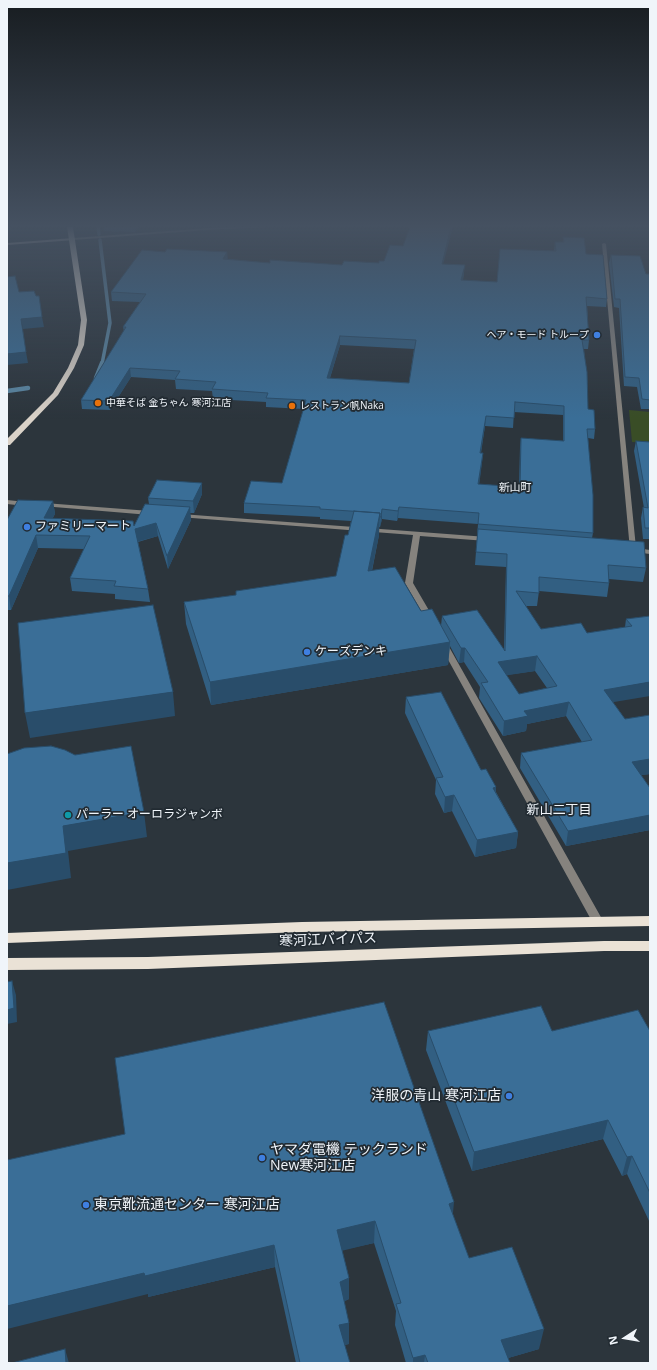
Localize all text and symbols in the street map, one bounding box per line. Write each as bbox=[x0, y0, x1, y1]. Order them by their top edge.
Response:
place label: ヘア・モード トループ bbox=[486, 329, 589, 341]
marker: ヘア・モード トループ bbox=[592, 330, 602, 340]
place label: 中華そば 金ちゃん 寒河江店 bbox=[106, 397, 231, 409]
marker: 中華そば 金ちゃん 寒河江店 bbox=[93, 398, 103, 408]
place label: レストラン帆Naka bbox=[300, 400, 384, 412]
marker: レストラン帆Naka bbox=[287, 401, 297, 411]
district label: 新山町 bbox=[499, 481, 531, 495]
place label: ファミリーマート bbox=[35, 520, 131, 534]
marker: ファミリーマート bbox=[22, 522, 32, 532]
place label: ケーズデンキ bbox=[315, 645, 387, 659]
marker: ケーズデンキ bbox=[302, 647, 312, 657]
district label: 新山二丁目 bbox=[527, 802, 591, 818]
place label: パーラー オーロラジャンボ bbox=[76, 808, 223, 822]
marker: パーラー オーロラジャンボ bbox=[63, 810, 73, 820]
street label: 寒河江バイパス bbox=[279, 930, 377, 950]
place label: 洋服の青山 寒河江店 bbox=[371, 1088, 501, 1104]
marker: 洋服の青山 寒河江店 bbox=[504, 1091, 514, 1101]
place label: ヤマダ電機 テックランド New寒河江店 bbox=[270, 1142, 428, 1174]
marker: ヤマダ電機 テックランド New寒河江店 bbox=[257, 1153, 267, 1163]
place label: 東京靴流通センター 寒河江店 bbox=[94, 1197, 280, 1213]
marker: 東京靴流通センター 寒河江店 bbox=[81, 1200, 91, 1210]
north arrow bbox=[605, 1318, 645, 1358]
text: N bbox=[605, 1335, 621, 1347]

